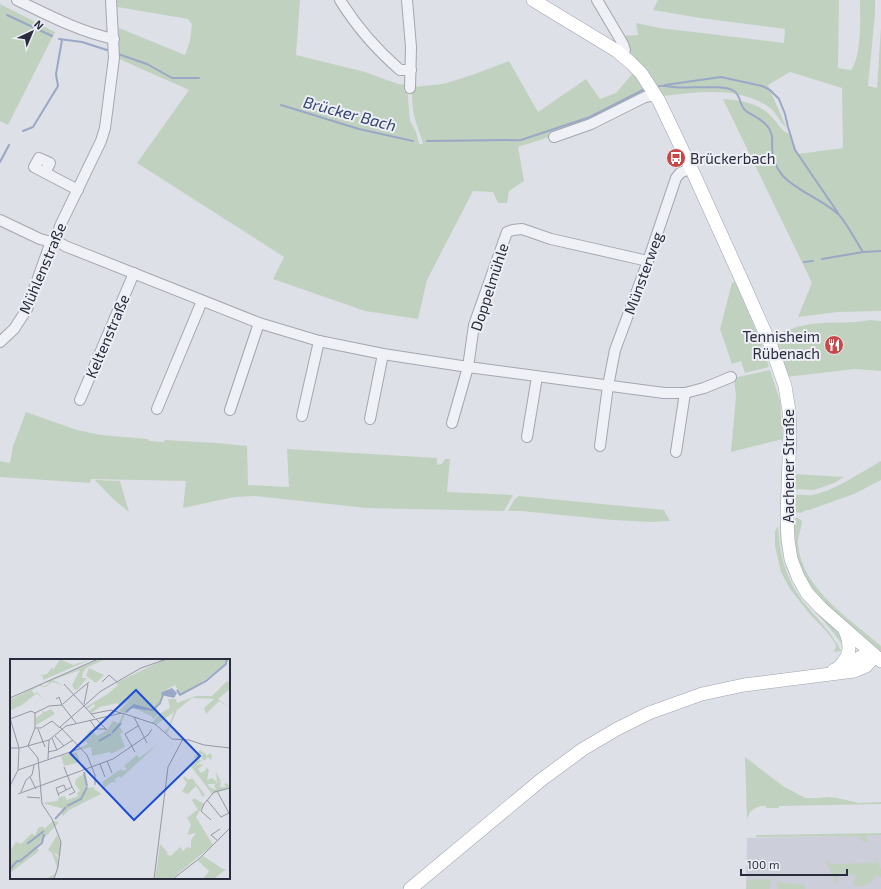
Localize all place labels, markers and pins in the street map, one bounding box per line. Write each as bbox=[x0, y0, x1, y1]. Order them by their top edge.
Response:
bus stop icon: Brückerbach bbox=[665, 147, 687, 169]
place label: Brückerbach bbox=[690, 149, 776, 167]
place label: Tennisheim Rübenach bbox=[743, 327, 820, 362]
restaurant icon: Tennisheim Rübenach bbox=[823, 334, 845, 356]

